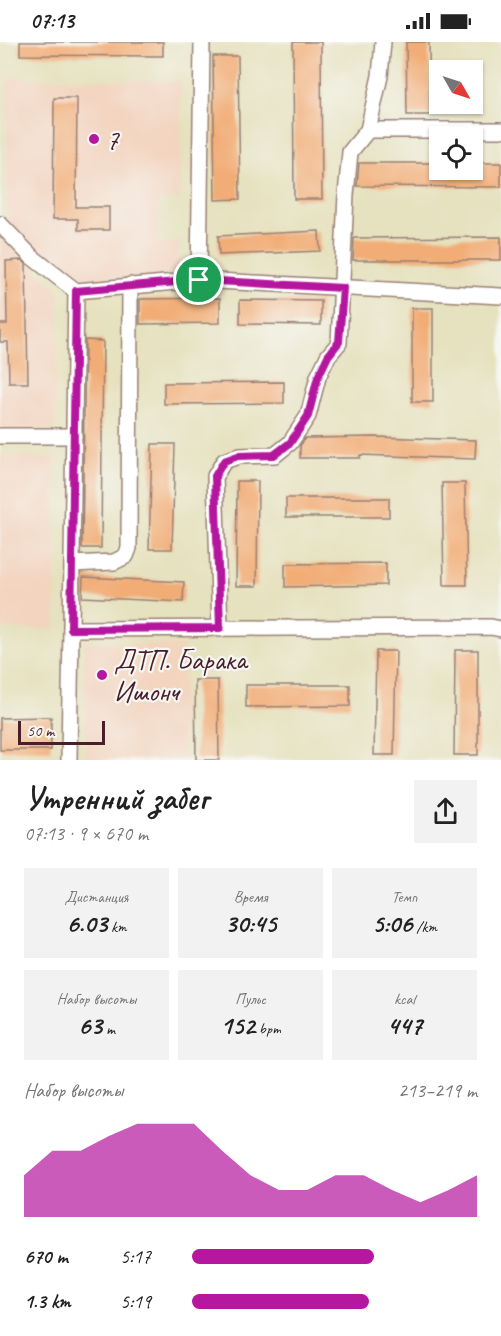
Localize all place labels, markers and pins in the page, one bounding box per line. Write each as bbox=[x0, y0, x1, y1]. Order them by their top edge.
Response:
place label: 7 bbox=[106, 122, 120, 157]
marker: 7 bbox=[87, 132, 101, 146]
pin bbox=[173, 254, 224, 305]
place label: ДТП. Барака Ишонч bbox=[114, 642, 249, 709]
marker: ДТП. Барака Ишонч bbox=[95, 668, 109, 682]

